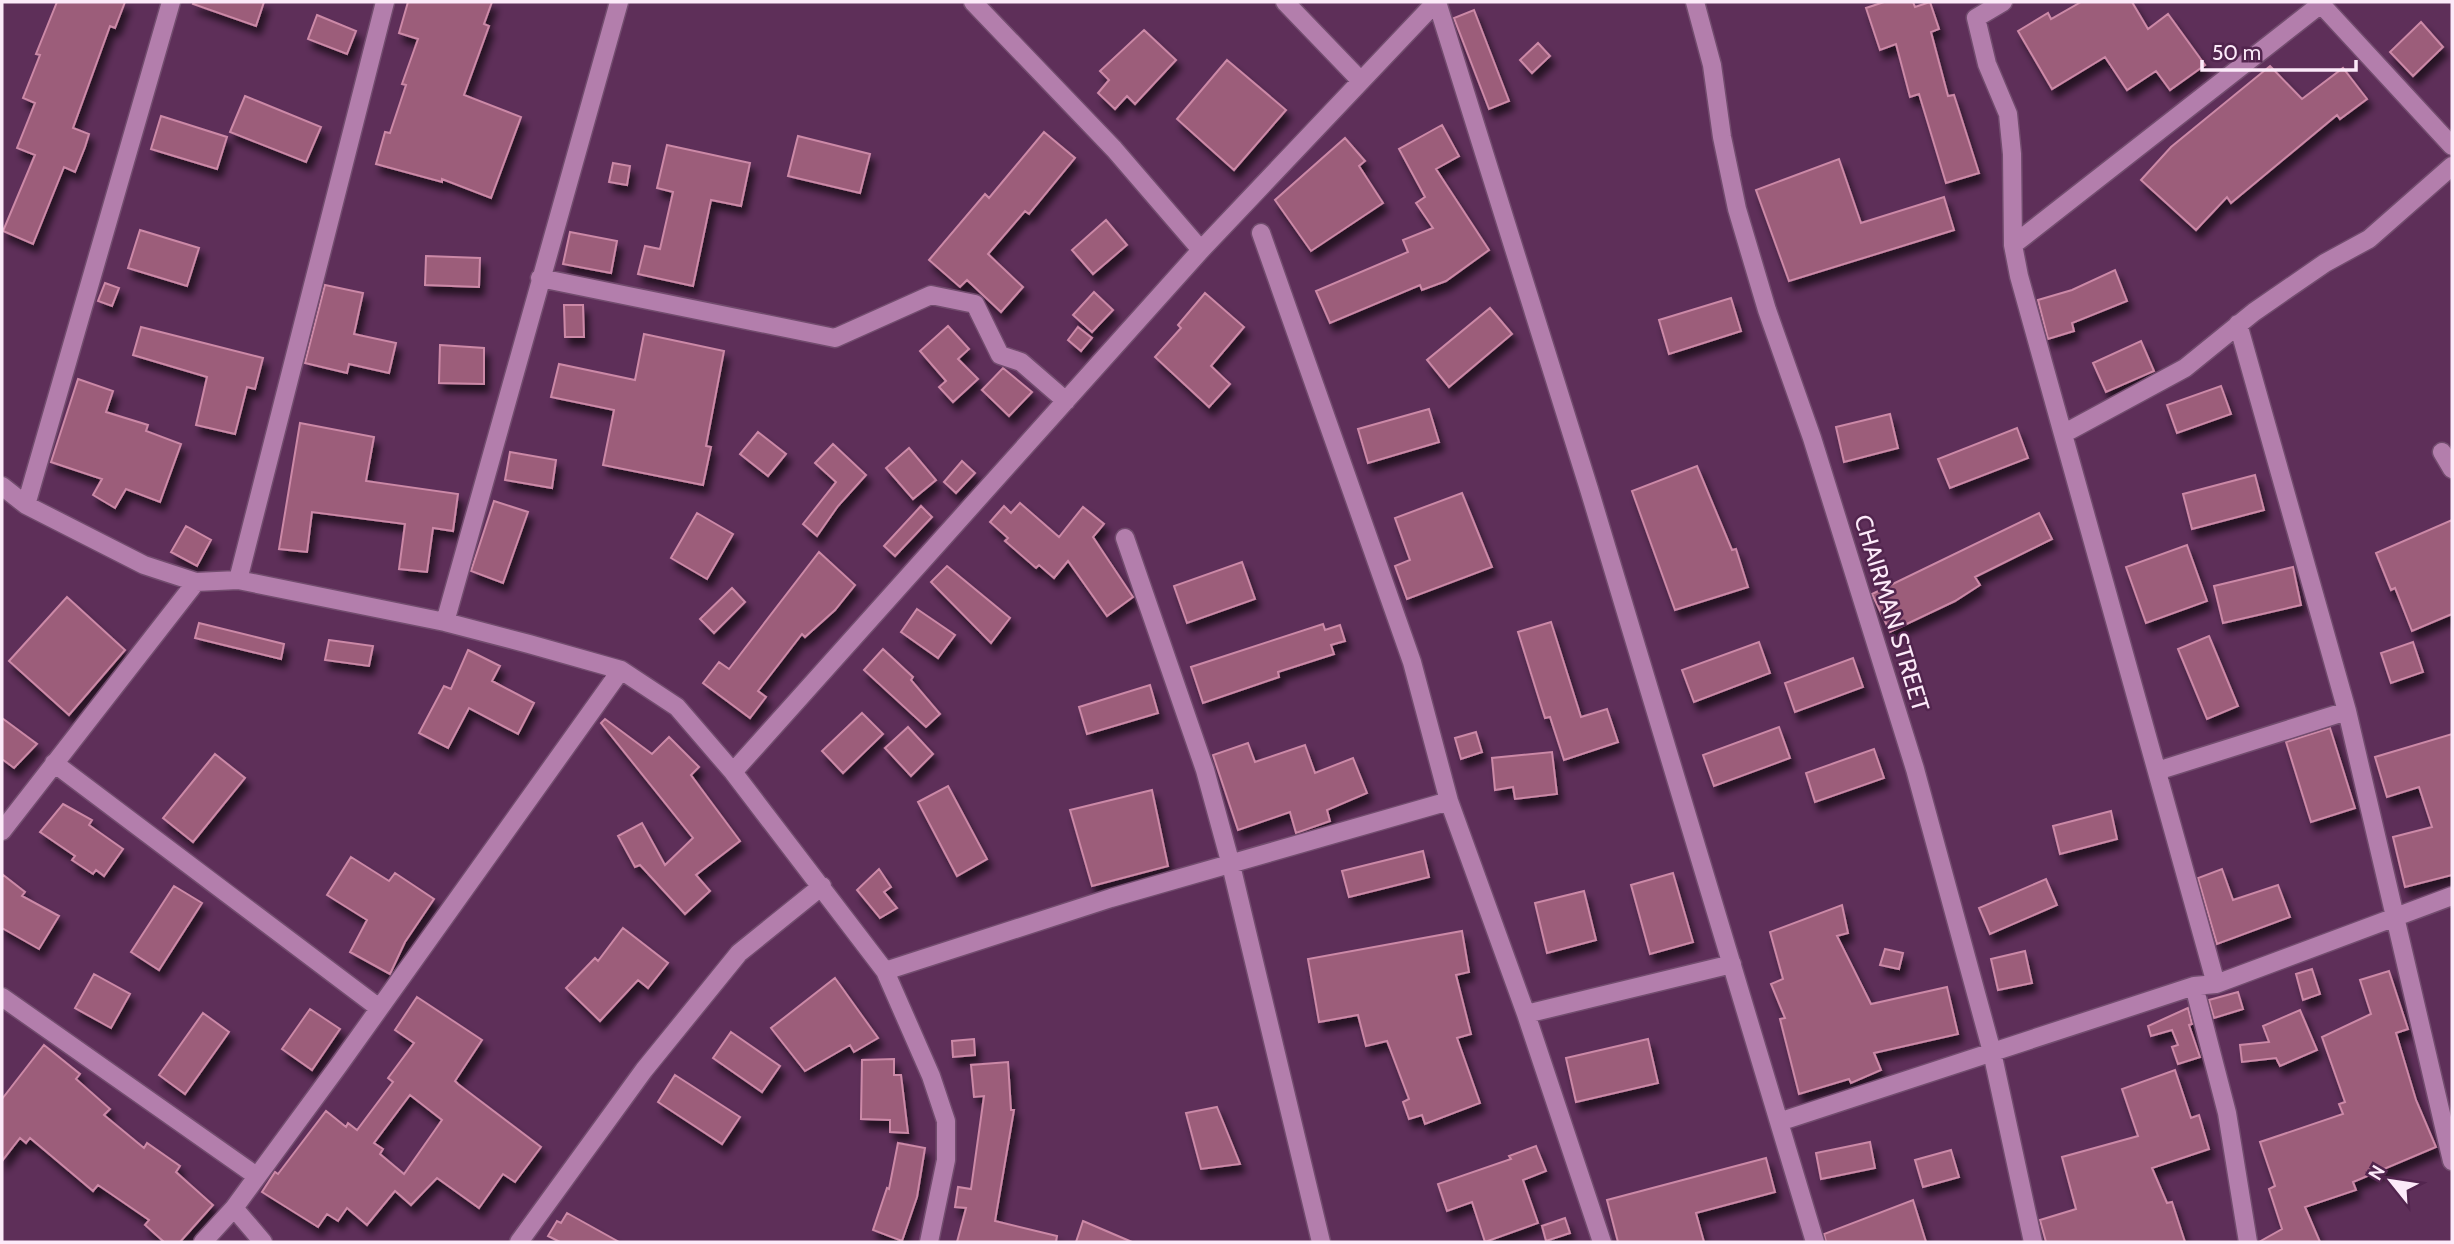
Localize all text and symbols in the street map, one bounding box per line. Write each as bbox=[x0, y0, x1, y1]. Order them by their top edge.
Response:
scale bar bbox=[2202, 28, 2356, 72]
text: 50 m bbox=[2212, 40, 2261, 65]
street label: CHAIRMAN STREET bbox=[1848, 511, 1936, 715]
north arrow bbox=[2356, 1146, 2426, 1216]
text: N bbox=[2363, 1161, 2390, 1184]

